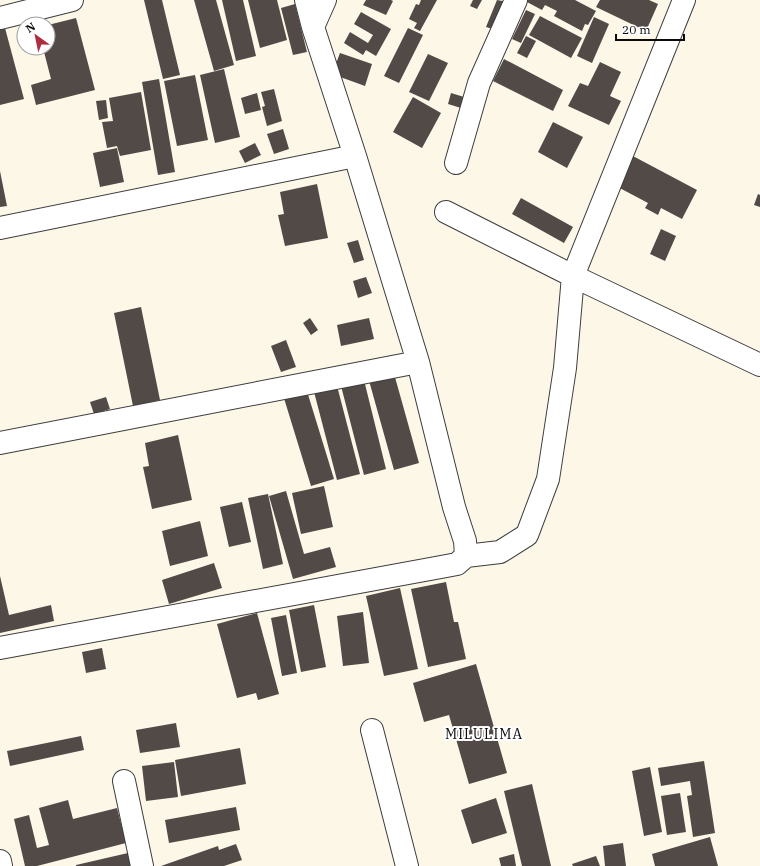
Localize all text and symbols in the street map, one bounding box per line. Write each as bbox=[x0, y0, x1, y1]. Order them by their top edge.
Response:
north arrow bbox=[16, 16, 56, 56]
scale bar bbox=[616, 16, 684, 42]
text: N bbox=[23, 19, 38, 36]
text: 20 m bbox=[622, 22, 651, 37]
district label: MILULIMA bbox=[445, 725, 523, 743]

